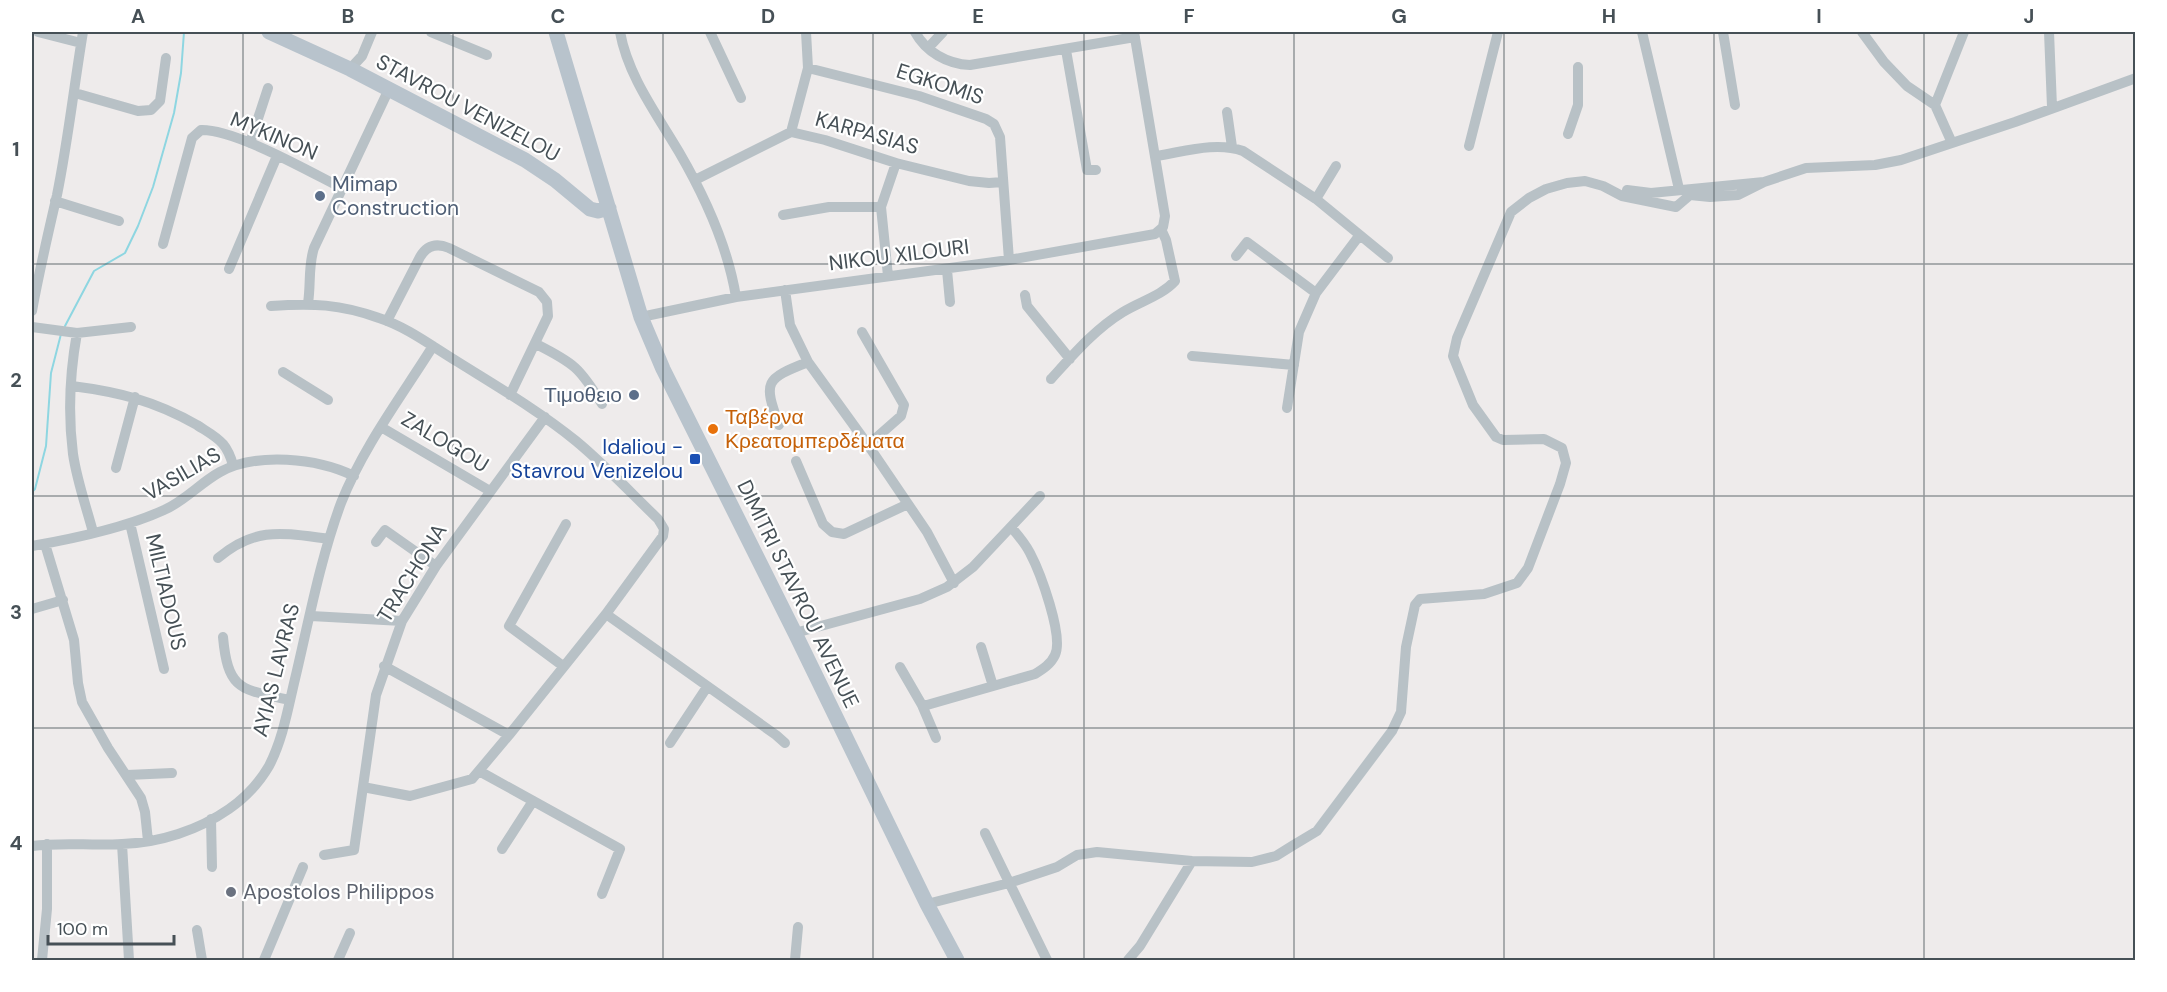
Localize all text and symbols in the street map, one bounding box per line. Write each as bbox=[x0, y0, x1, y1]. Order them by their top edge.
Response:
text: A bbox=[131, 3, 145, 29]
text: B bbox=[342, 3, 354, 29]
text: C bbox=[551, 3, 565, 29]
text: D bbox=[761, 3, 775, 29]
text: E bbox=[972, 3, 984, 29]
text: F bbox=[1183, 3, 1195, 29]
text: G bbox=[1391, 3, 1407, 29]
text: H bbox=[1602, 3, 1616, 29]
text: I bbox=[1816, 3, 1822, 29]
text: J bbox=[2024, 3, 2034, 29]
street label: STAVROU VENIZELOU bbox=[371, 48, 565, 168]
street label: EGKOMIS bbox=[893, 57, 987, 111]
street label: MYKINON bbox=[226, 105, 322, 167]
street label: KARPASIAS bbox=[812, 105, 922, 161]
text: 1 bbox=[12, 136, 20, 162]
place label: Mimap Construction bbox=[332, 170, 459, 222]
marker: Mimap Construction bbox=[313, 189, 327, 203]
street label: NIKOU XILOURI bbox=[827, 233, 971, 277]
text: 2 bbox=[10, 367, 22, 393]
place label: Τιμοθειο bbox=[544, 381, 622, 409]
marker: Τιμοθειο bbox=[627, 388, 641, 402]
place label: Ταβέρνα Κρεατομπερδέματα bbox=[725, 403, 905, 455]
street label: ZALOGOU bbox=[396, 405, 494, 479]
marker: Ταβέρνα Κρεατομπερδέματα bbox=[706, 422, 720, 436]
place label: Idaliou - Stavrou Venizelou bbox=[511, 433, 683, 485]
street label: VASILIAS bbox=[138, 441, 226, 507]
marker: Idaliou - Stavrou Venizelou bbox=[688, 452, 702, 466]
street label: DIMITRI STAVROU AVENUE bbox=[730, 475, 866, 713]
street label: TRACHONA bbox=[371, 518, 453, 628]
street label: MILTIADOUS bbox=[139, 531, 193, 653]
text: 3 bbox=[10, 599, 22, 625]
street label: AYIAS LAVRAS bbox=[246, 600, 306, 740]
text: 4 bbox=[10, 830, 23, 856]
place label: Apostolos Philippos bbox=[243, 878, 435, 906]
marker: Apostolos Philippos bbox=[224, 885, 238, 899]
scale bar bbox=[48, 908, 174, 946]
text: 100 m bbox=[57, 917, 108, 941]

